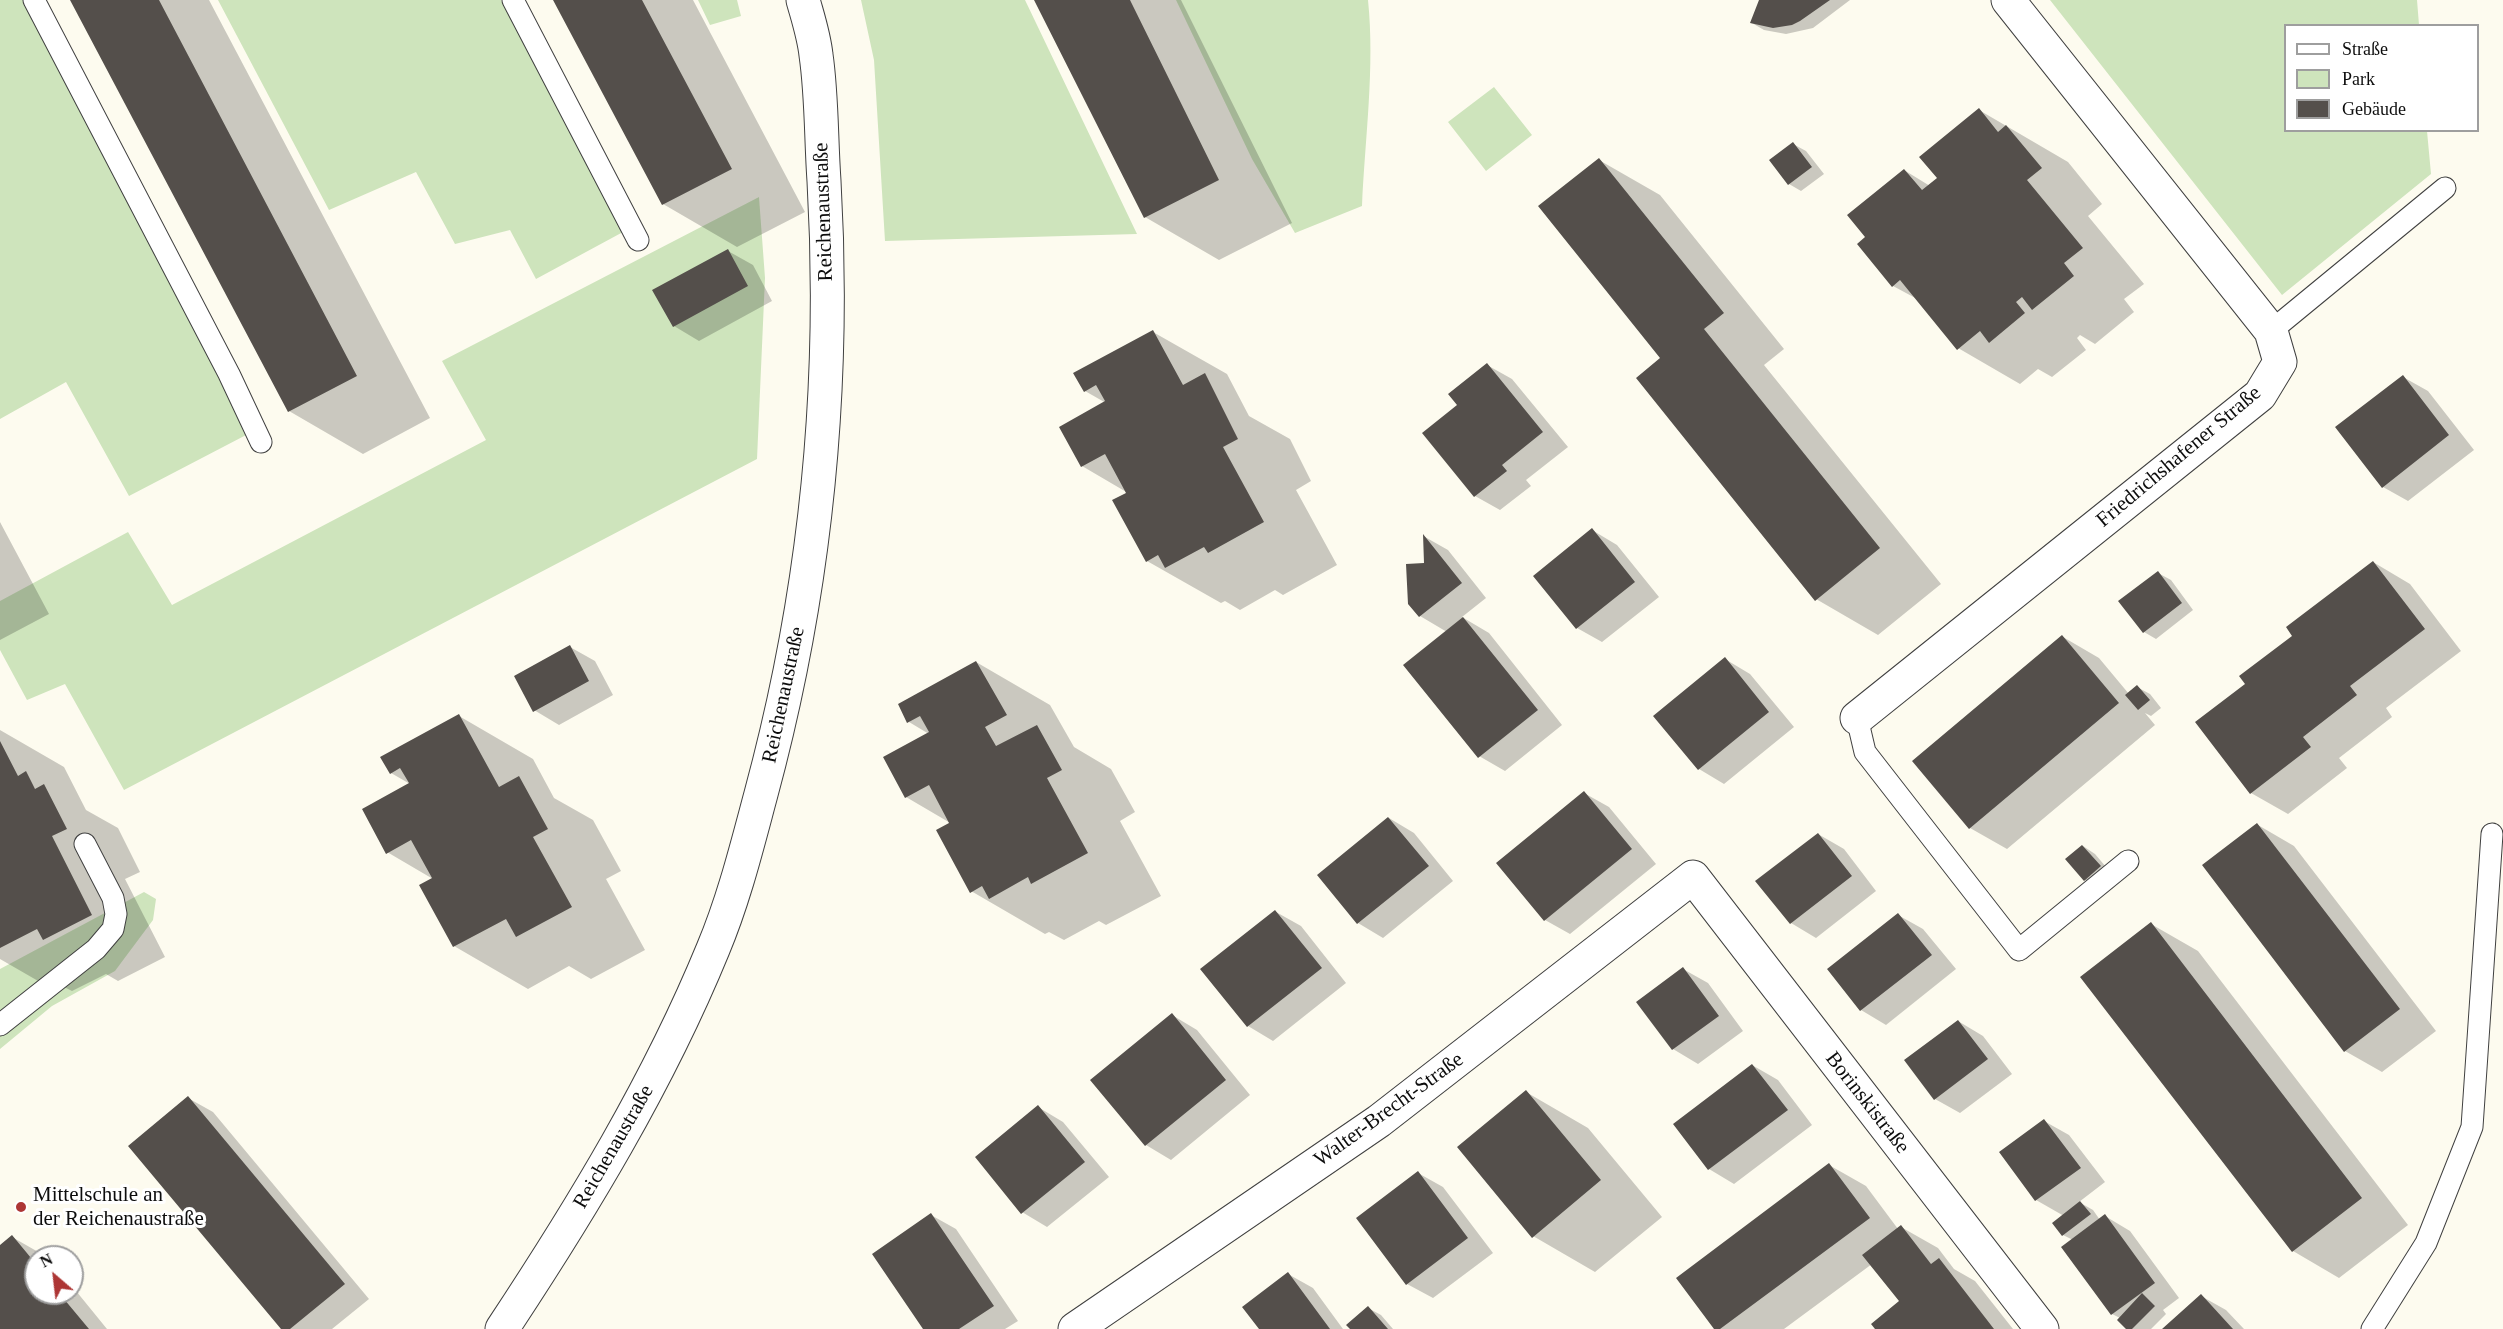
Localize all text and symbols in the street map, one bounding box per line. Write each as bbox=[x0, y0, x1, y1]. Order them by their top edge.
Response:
legend bbox=[2284, 24, 2479, 132]
text: Straße bbox=[2342, 39, 2388, 59]
text: Park bbox=[2342, 69, 2375, 89]
text: Gebäude bbox=[2342, 99, 2406, 119]
street label: Reichenaustraße bbox=[809, 142, 839, 282]
street label: Friedrichshafener Straße bbox=[2092, 381, 2266, 533]
street label: Reichenaustraße bbox=[757, 625, 811, 765]
street label: Walter-Brecht-Straße bbox=[1309, 1047, 1469, 1173]
street label: Borinskistraße bbox=[1819, 1047, 1915, 1159]
street label: Reichenaustraße bbox=[568, 1081, 660, 1213]
place label: Mittelschule an der Reichenaustraße bbox=[33, 1182, 204, 1232]
marker: Mittelschule an der Reichenaustraße bbox=[14, 1200, 28, 1214]
north arrow bbox=[24, 1245, 84, 1305]
text: N bbox=[37, 1250, 55, 1271]

